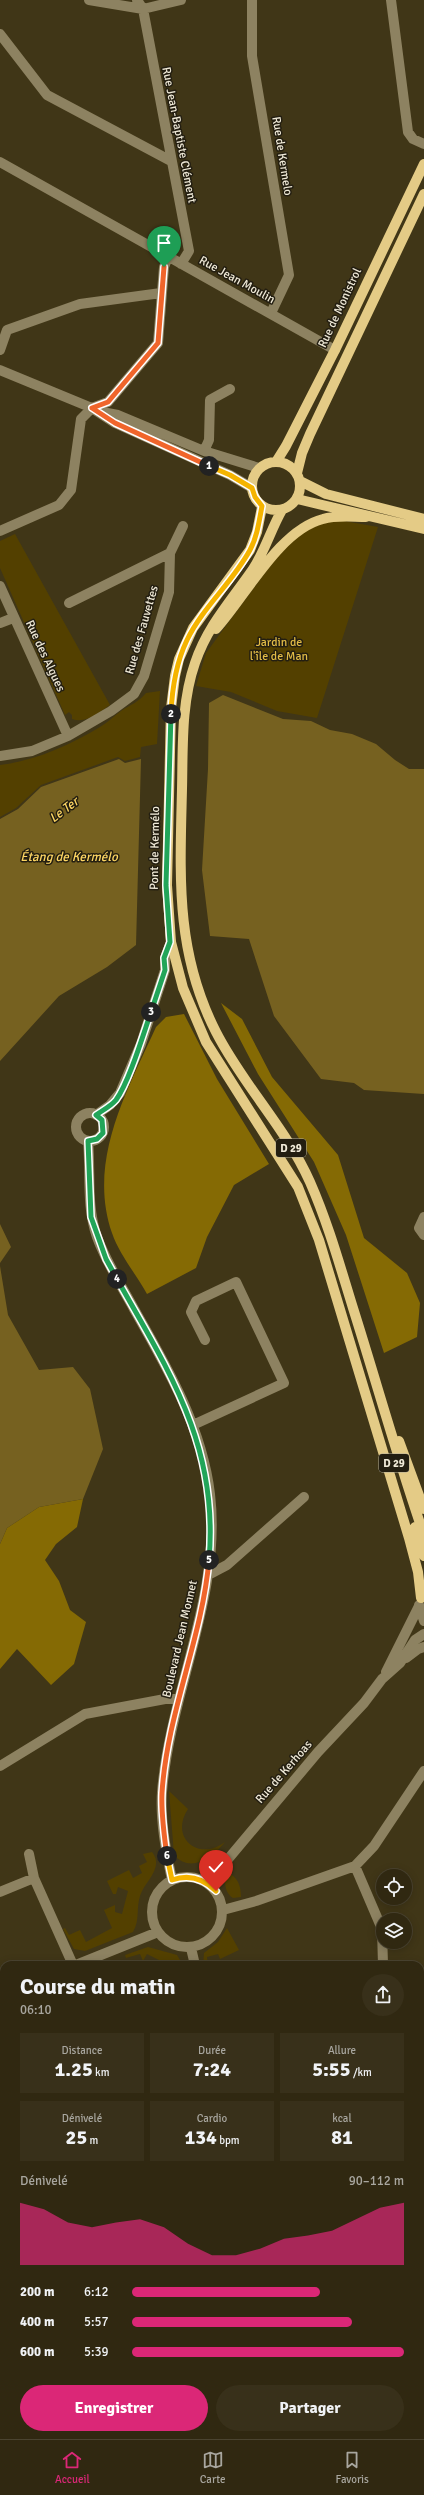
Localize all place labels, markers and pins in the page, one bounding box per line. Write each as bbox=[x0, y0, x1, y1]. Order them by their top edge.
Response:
pin bbox=[147, 226, 181, 267]
pin: 1 bbox=[199, 456, 219, 476]
pin: 2 bbox=[161, 704, 181, 724]
pin: 3 bbox=[141, 1002, 161, 1022]
pin: 4 bbox=[107, 1269, 127, 1289]
pin: 5 bbox=[199, 1550, 219, 1570]
pin: 6 bbox=[157, 1846, 177, 1866]
pin bbox=[199, 1850, 233, 1891]

